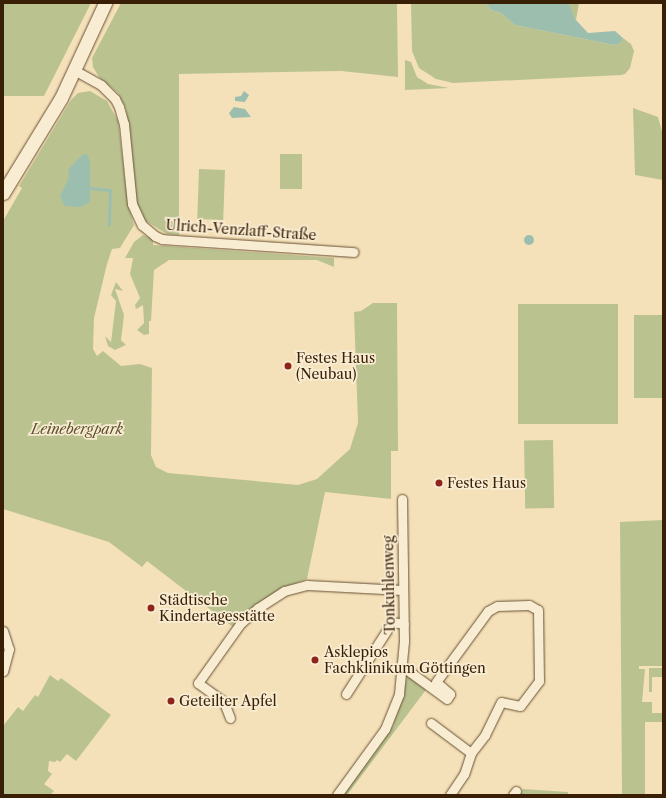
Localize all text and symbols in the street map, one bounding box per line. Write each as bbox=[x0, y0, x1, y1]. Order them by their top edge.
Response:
street label: Ulrich-Venzlaff-Straße bbox=[165, 216, 317, 244]
place label: Festes Haus (Neubau) bbox=[296, 350, 375, 382]
marker: Festes Haus (Neubau) bbox=[283, 361, 293, 371]
park label: Leinebergpark bbox=[31, 421, 123, 437]
place label: Festes Haus bbox=[447, 475, 526, 491]
marker: Festes Haus bbox=[434, 478, 444, 488]
street label: Tonkuhlenweg bbox=[380, 535, 398, 635]
place label: Städtische Kindertagesstätte bbox=[159, 592, 275, 624]
marker: Städtische Kindertagesstätte bbox=[146, 603, 156, 613]
place label: Asklepios Fachklinikum Göttingen bbox=[324, 644, 486, 676]
marker: Asklepios Fachklinikum Göttingen bbox=[309, 654, 321, 666]
place label: Geteilter Apfel bbox=[179, 693, 278, 709]
marker: Geteilter Apfel bbox=[166, 696, 176, 706]

